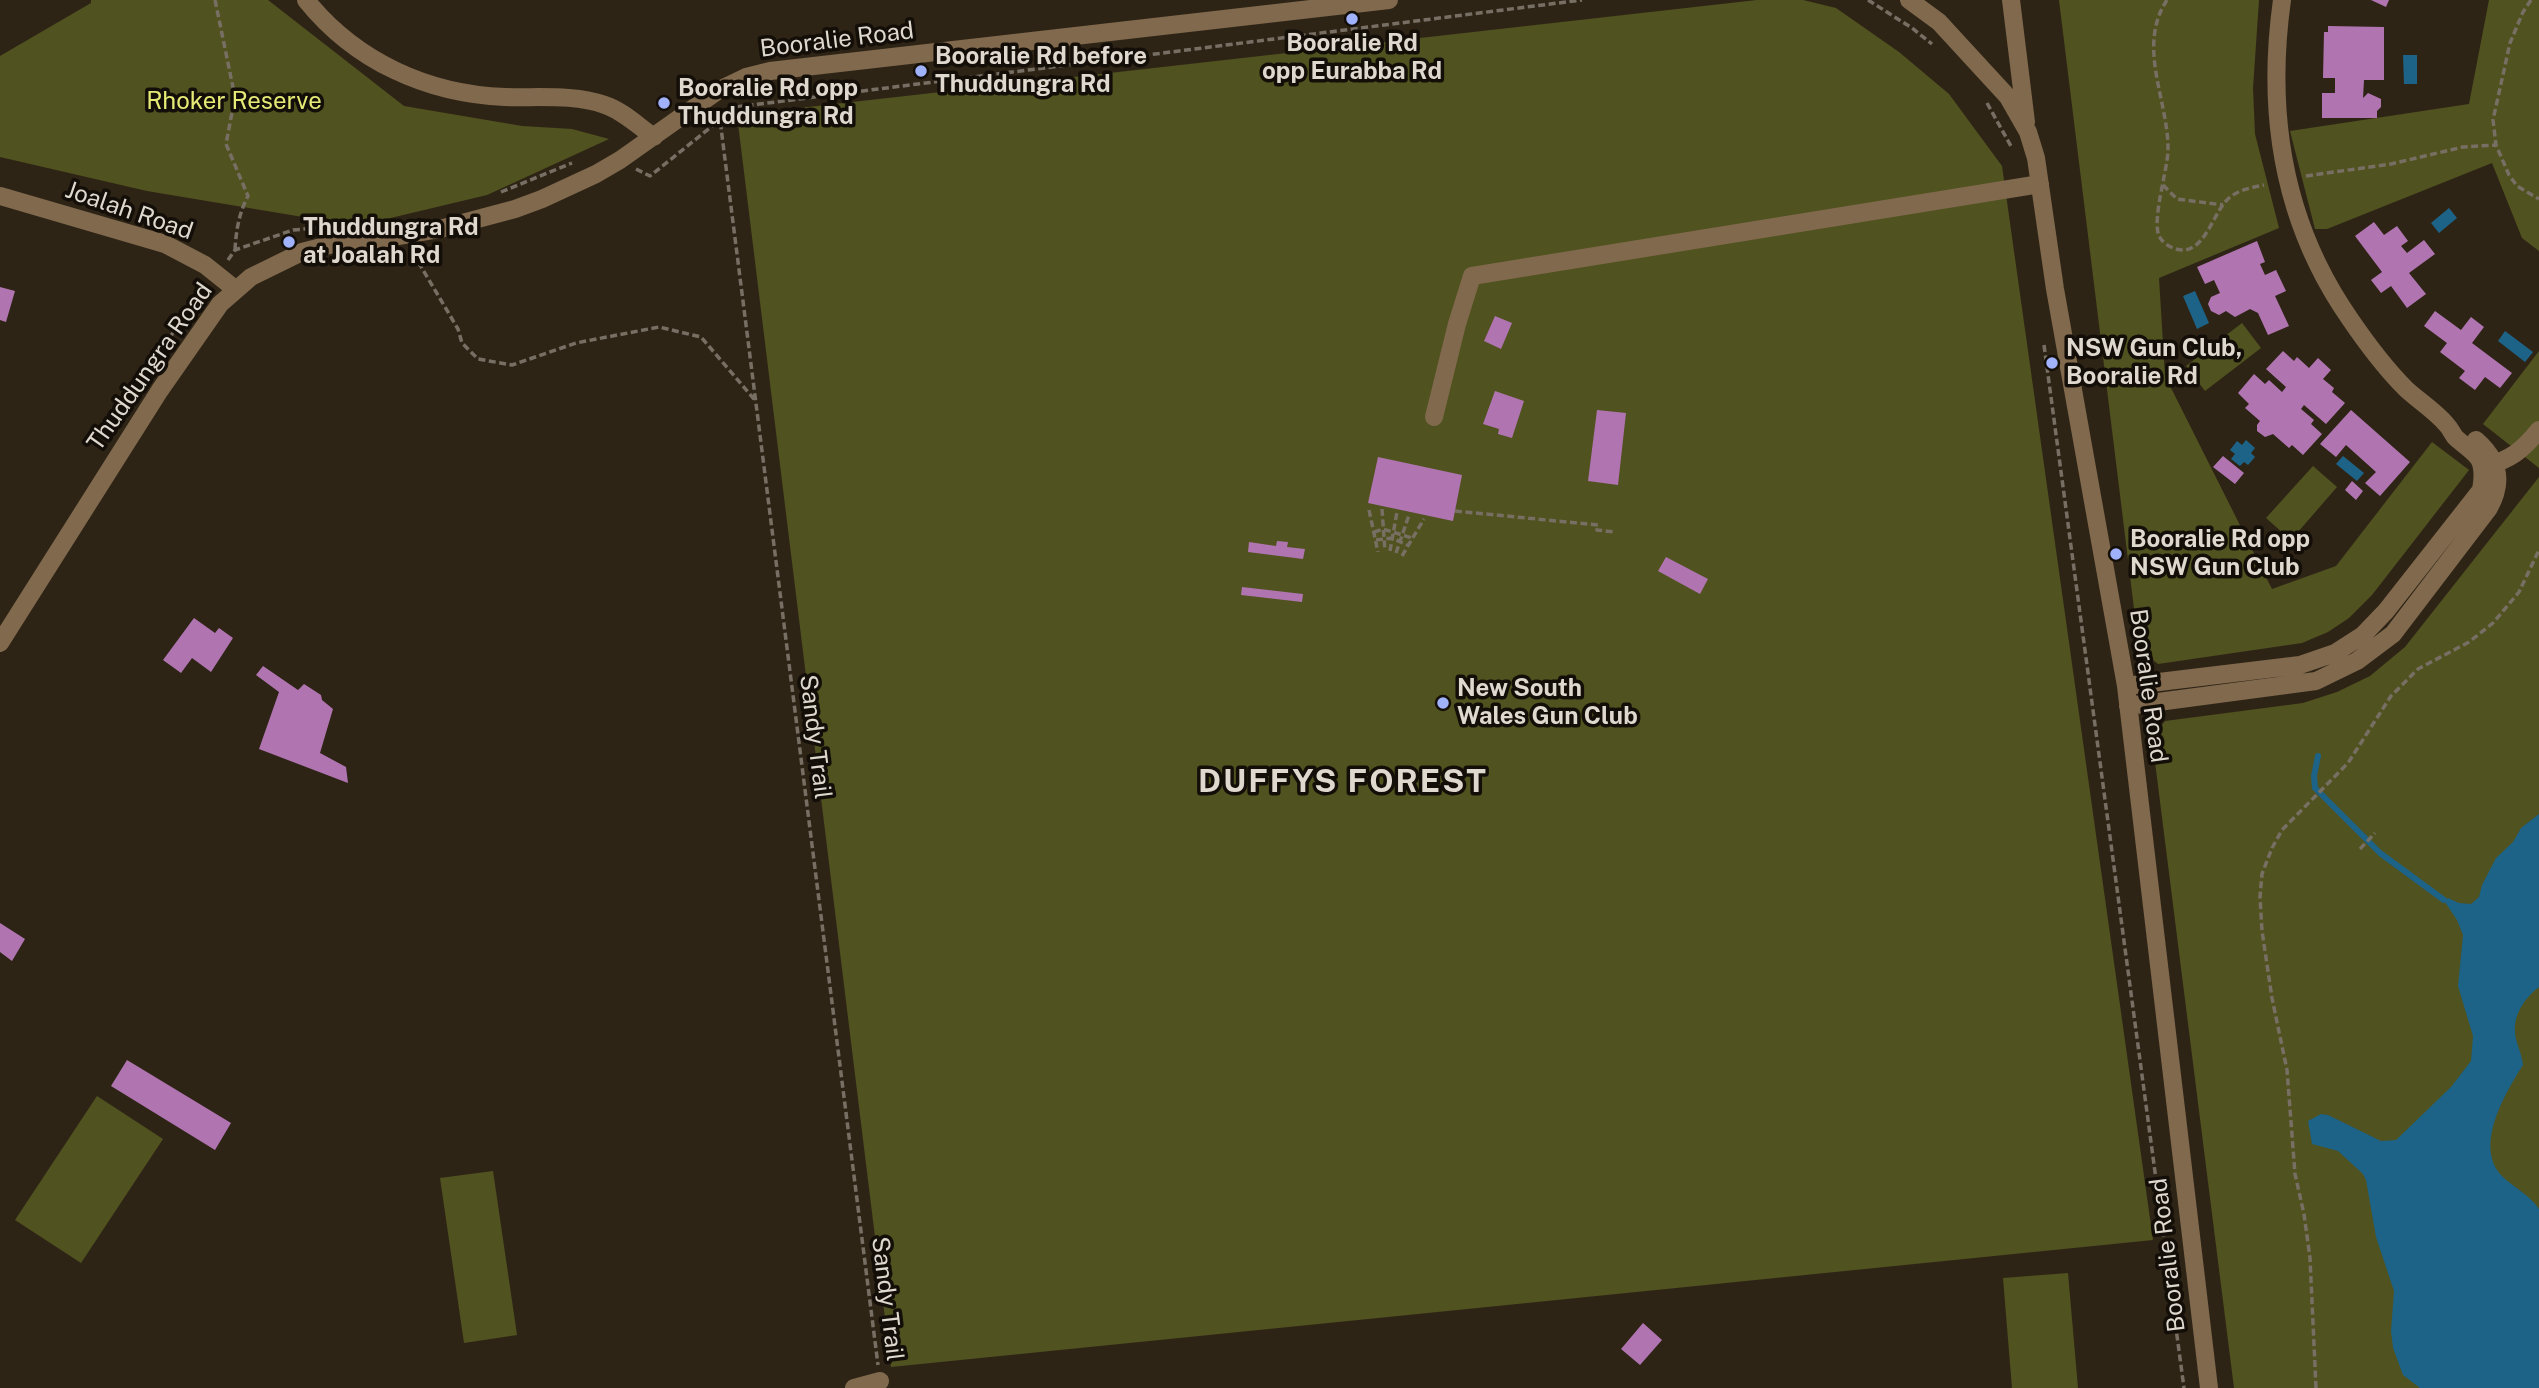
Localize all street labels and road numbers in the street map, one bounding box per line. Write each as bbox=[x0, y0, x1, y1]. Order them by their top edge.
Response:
street label: Booralie Road bbox=[758, 16, 916, 64]
street label: Joalah Road bbox=[61, 176, 197, 246]
street label: Thuddungra Road bbox=[81, 277, 219, 457]
street label: Booralie Road bbox=[2123, 607, 2173, 765]
street label: Sandy Trail bbox=[793, 673, 837, 801]
street label: Booralie Road bbox=[2144, 1176, 2192, 1334]
street label: Sandy Trail bbox=[865, 1235, 909, 1363]

